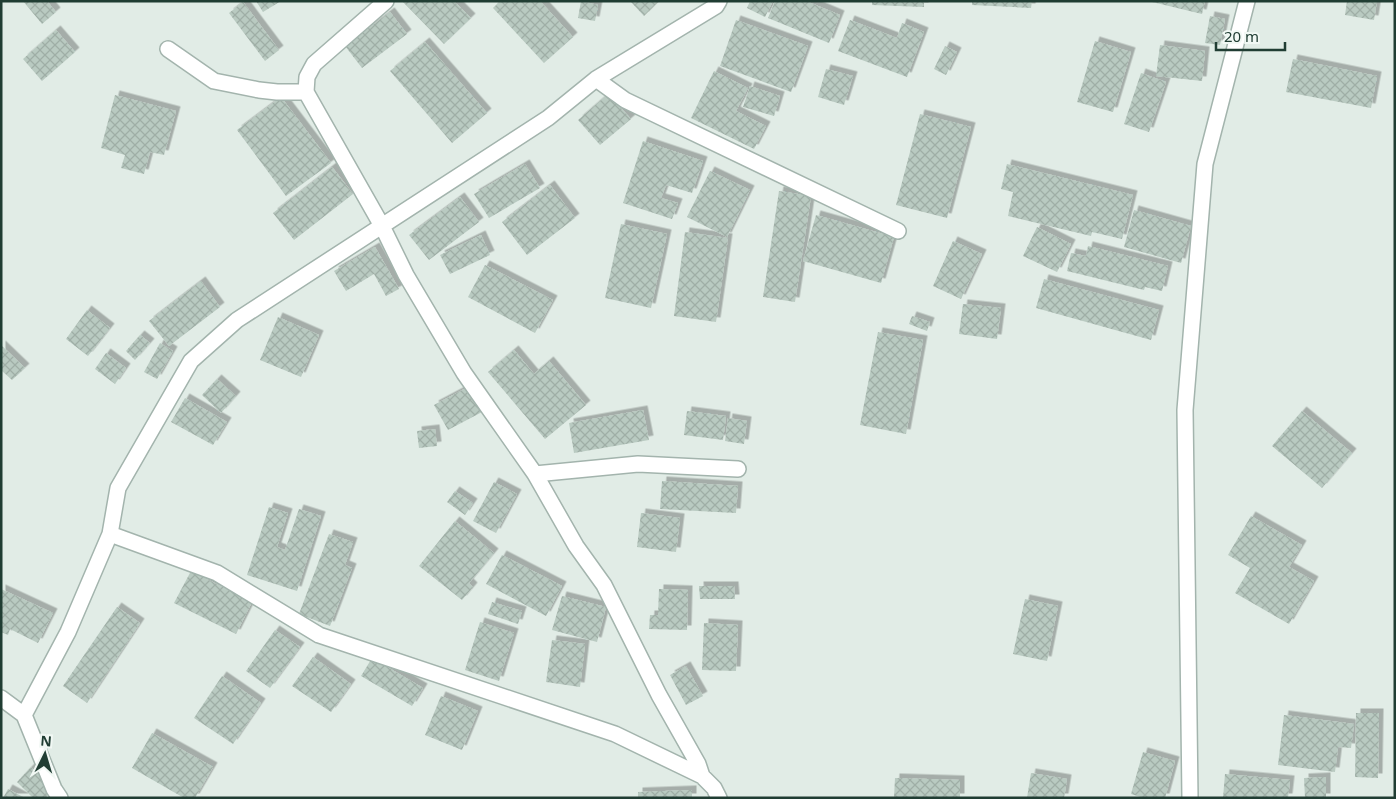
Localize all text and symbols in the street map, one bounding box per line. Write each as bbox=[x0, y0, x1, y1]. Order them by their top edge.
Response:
scale bar bbox=[1216, 20, 1285, 52]
text: 20 m bbox=[1224, 26, 1259, 46]
north arrow bbox=[20, 729, 70, 779]
text: N bbox=[40, 731, 53, 751]

